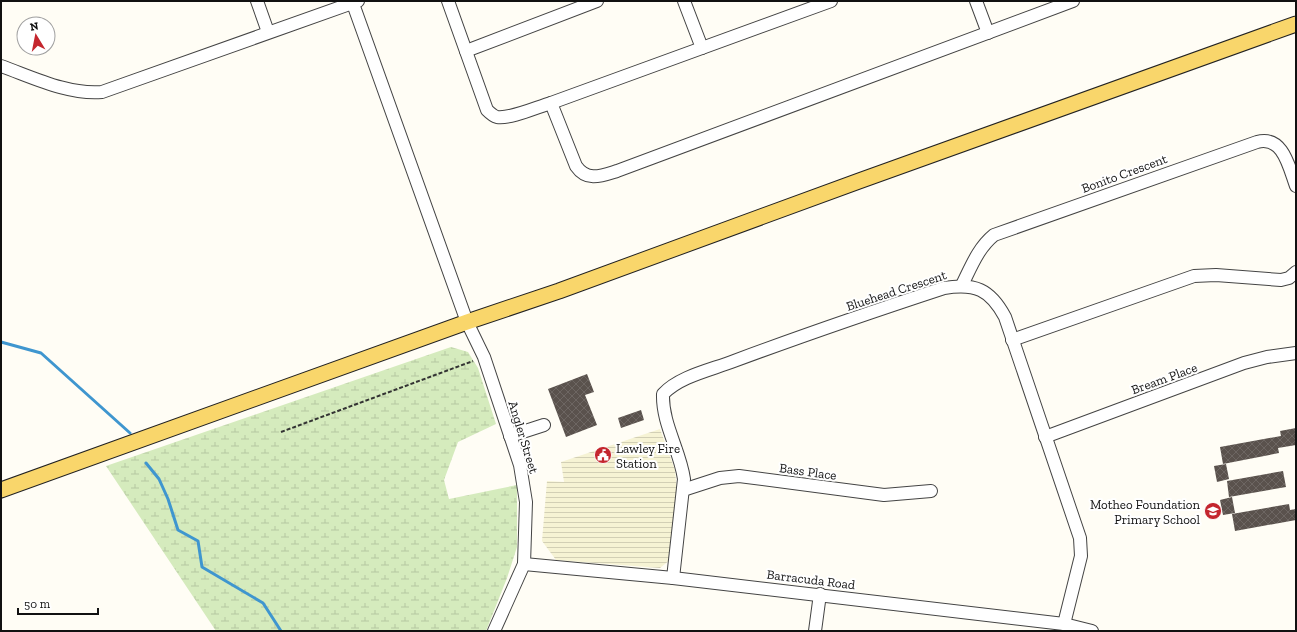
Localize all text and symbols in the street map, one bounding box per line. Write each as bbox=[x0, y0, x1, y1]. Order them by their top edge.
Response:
north arrow bbox=[16, 16, 56, 56]
text: N bbox=[29, 19, 40, 34]
street label: Bonito Crescent bbox=[1079, 151, 1169, 196]
street label: Bluehead Crescent bbox=[844, 267, 948, 314]
street label: Bream Place bbox=[1129, 360, 1199, 397]
street label: Angler Street bbox=[505, 399, 542, 475]
place label: Lawley Fire Station bbox=[616, 441, 680, 471]
public building icon: Lawley Fire Station bbox=[593, 445, 613, 465]
street label: Bass Place bbox=[778, 460, 838, 483]
place label: Motheo Foundation Primary School bbox=[1090, 497, 1201, 527]
school or university icon: Motheo Foundation Primary School bbox=[1203, 501, 1223, 521]
street label: Barracuda Road bbox=[766, 567, 856, 592]
scale bar bbox=[18, 590, 98, 616]
text: 50 m bbox=[24, 597, 51, 611]

